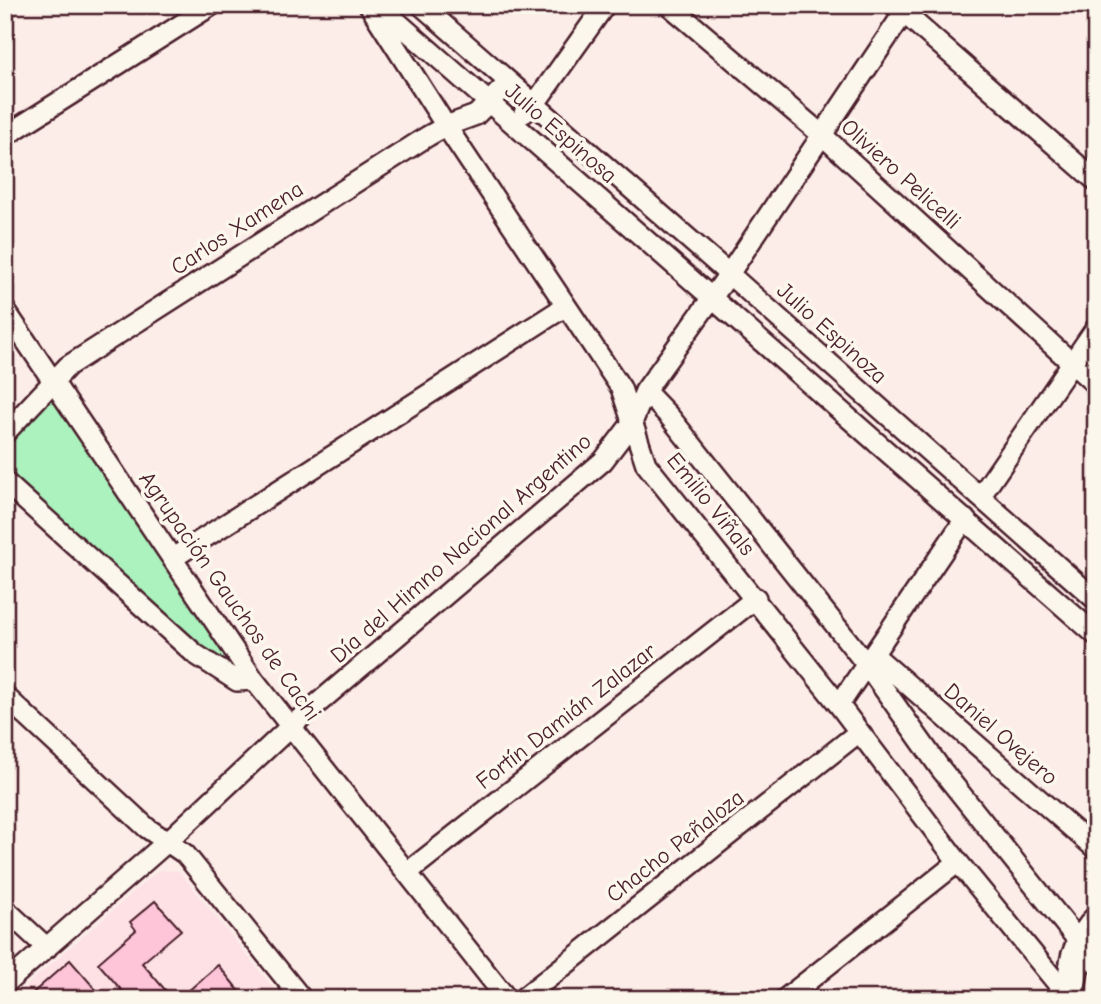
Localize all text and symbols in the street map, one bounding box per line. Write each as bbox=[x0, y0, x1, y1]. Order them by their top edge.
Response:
street label: Julio Espinosa bbox=[500, 77, 622, 189]
street label: Oliviero Pelicelli bbox=[836, 113, 966, 235]
street label: Carlos Xamena bbox=[166, 175, 308, 281]
street label: Julio Espinoza bbox=[771, 277, 893, 389]
street label: Día del Himno Nacional Argentino bbox=[325, 427, 597, 669]
street label: Emilio Viñals bbox=[661, 447, 761, 561]
street label: Agrupación Gauchos de Cachi bbox=[133, 466, 327, 726]
street label: Fortín Damián Zalazar bbox=[471, 637, 662, 795]
street label: Daniel Ovejero bbox=[939, 677, 1063, 791]
street label: Chacho Peñaloza bbox=[601, 784, 749, 908]

